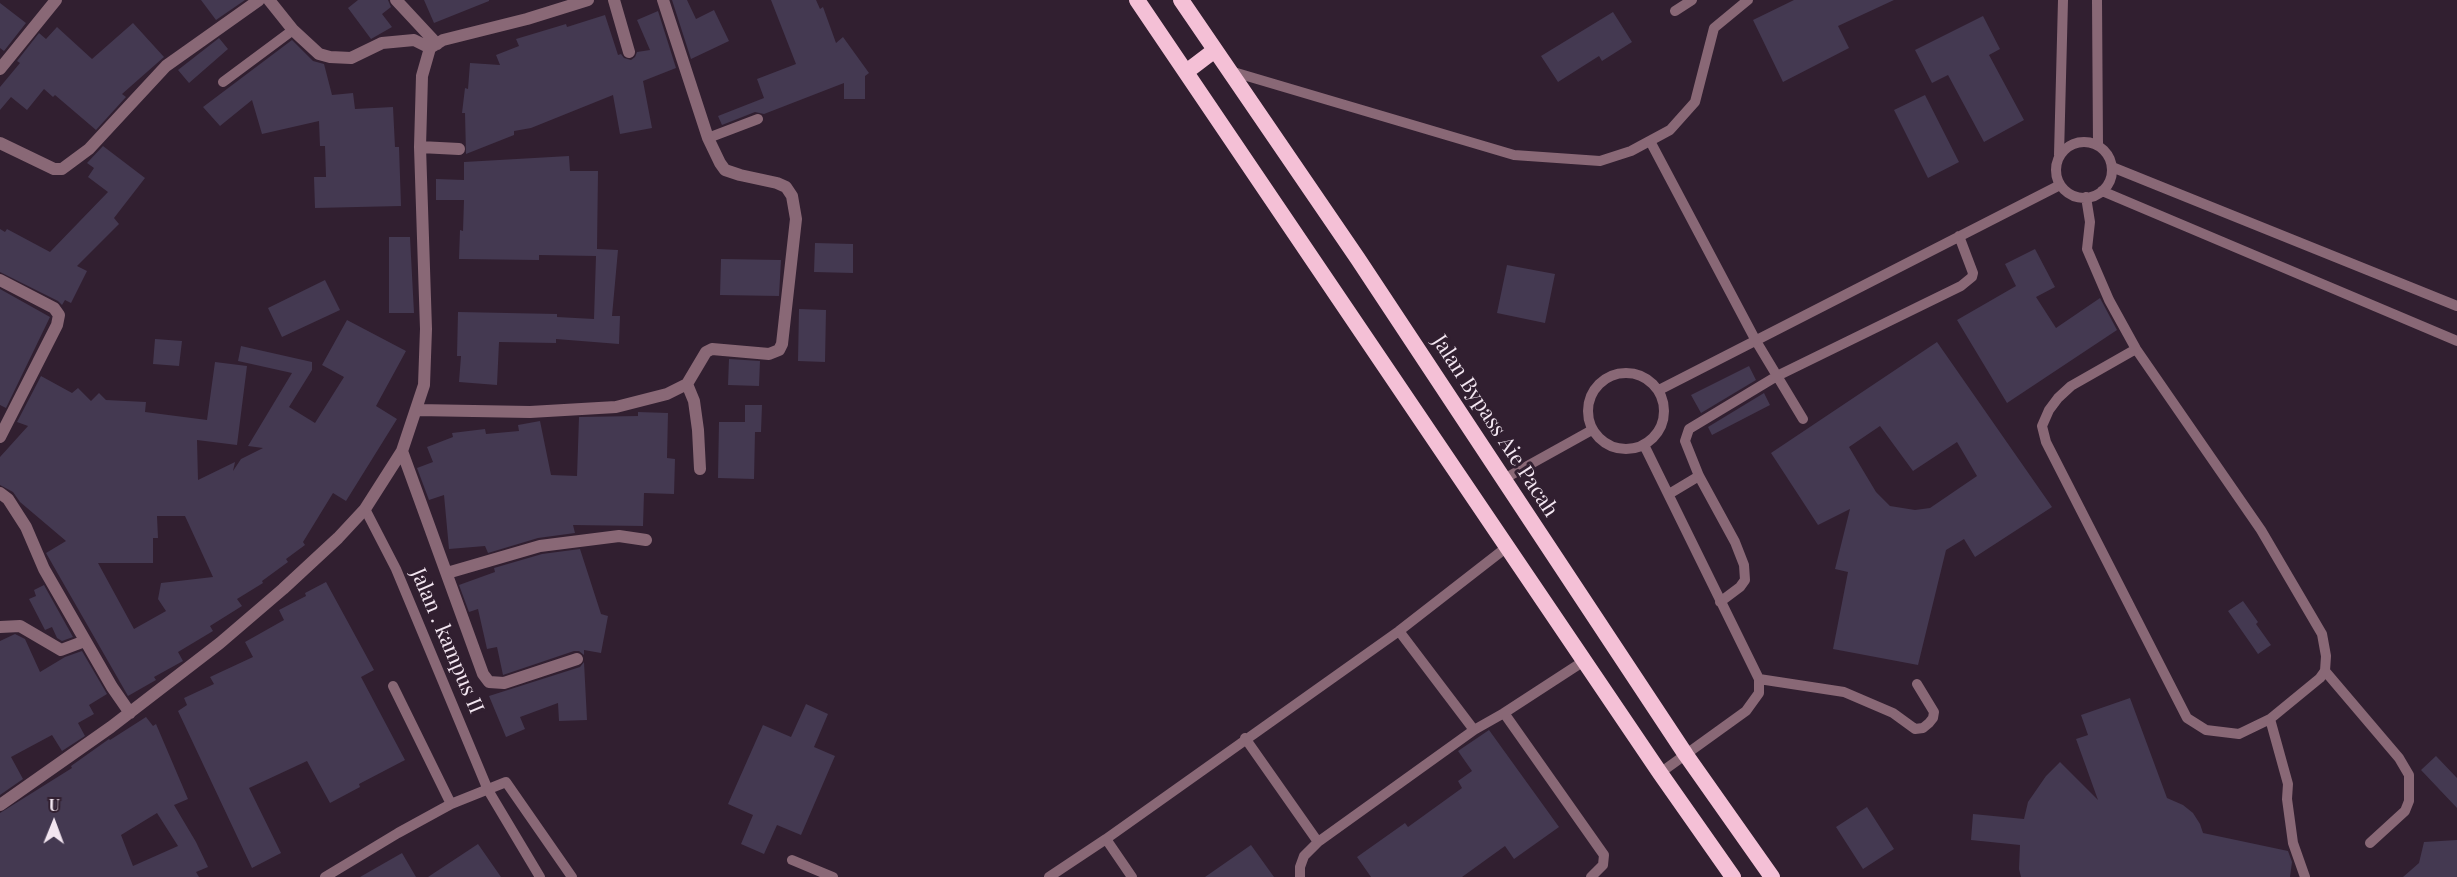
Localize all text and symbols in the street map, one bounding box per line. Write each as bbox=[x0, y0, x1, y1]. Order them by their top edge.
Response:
street label: Jalan Bypass Aie Pacah bbox=[1427, 330, 1563, 522]
street label: Jalan . kampus II bbox=[405, 565, 489, 717]
north arrow bbox=[24, 793, 84, 853]
text: U bbox=[49, 794, 60, 815]

